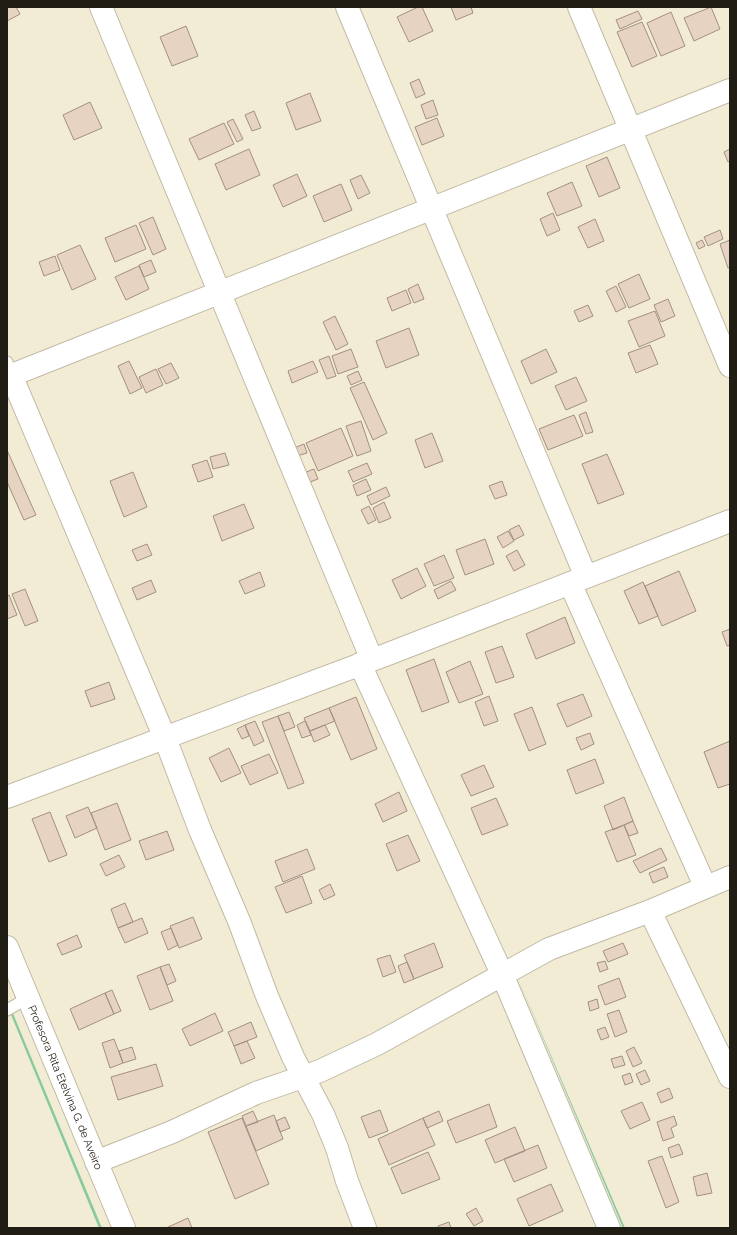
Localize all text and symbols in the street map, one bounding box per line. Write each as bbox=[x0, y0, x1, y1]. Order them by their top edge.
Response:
street label: Profesora Rita Etelvina G. de Aveiro bbox=[25, 1003, 106, 1172]

